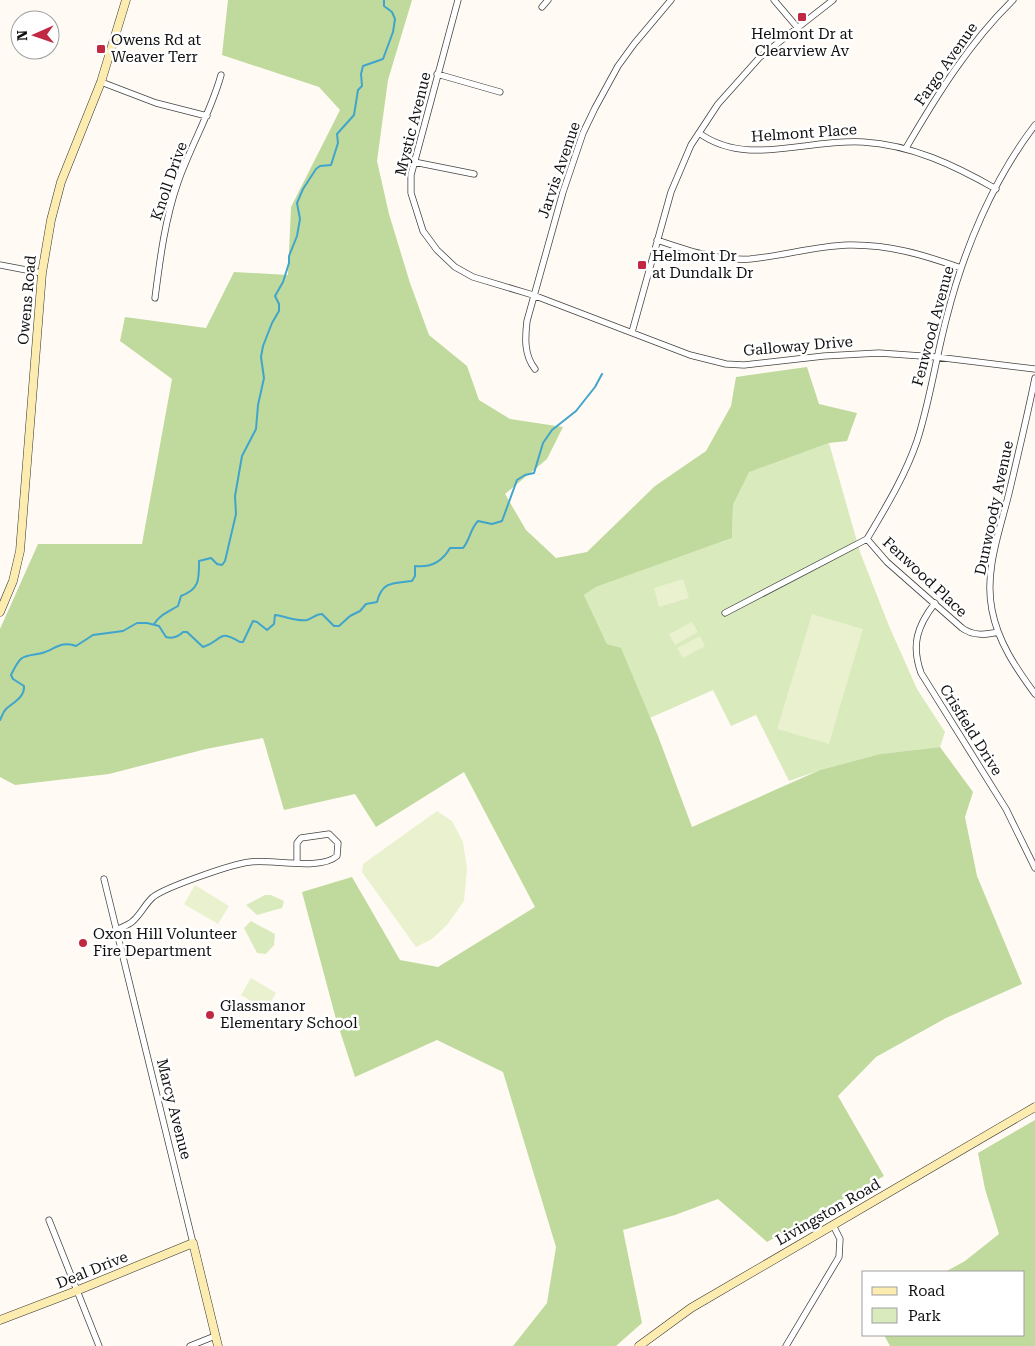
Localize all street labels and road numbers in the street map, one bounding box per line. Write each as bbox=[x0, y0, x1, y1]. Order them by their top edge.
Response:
street label: Fargo Avenue bbox=[911, 19, 981, 109]
street label: Mystic Avenue bbox=[391, 70, 435, 178]
street label: Jarvis Avenue bbox=[534, 119, 584, 221]
street label: Helmont Place bbox=[751, 120, 857, 146]
street label: Knoll Drive bbox=[147, 139, 191, 223]
street label: Owens Road bbox=[14, 254, 40, 346]
street label: Fenwood Avenue bbox=[908, 264, 958, 388]
street label: Galloway Drive bbox=[742, 332, 854, 360]
street label: Dunwoody Avenue bbox=[971, 439, 1017, 577]
street label: Fenwood Place bbox=[879, 533, 971, 621]
street label: Crisfield Drive bbox=[936, 681, 1006, 779]
street label: Marcy Avenue bbox=[153, 1057, 195, 1161]
street label: Livingston Road bbox=[772, 1175, 884, 1249]
street label: Deal Drive bbox=[54, 1248, 130, 1292]

